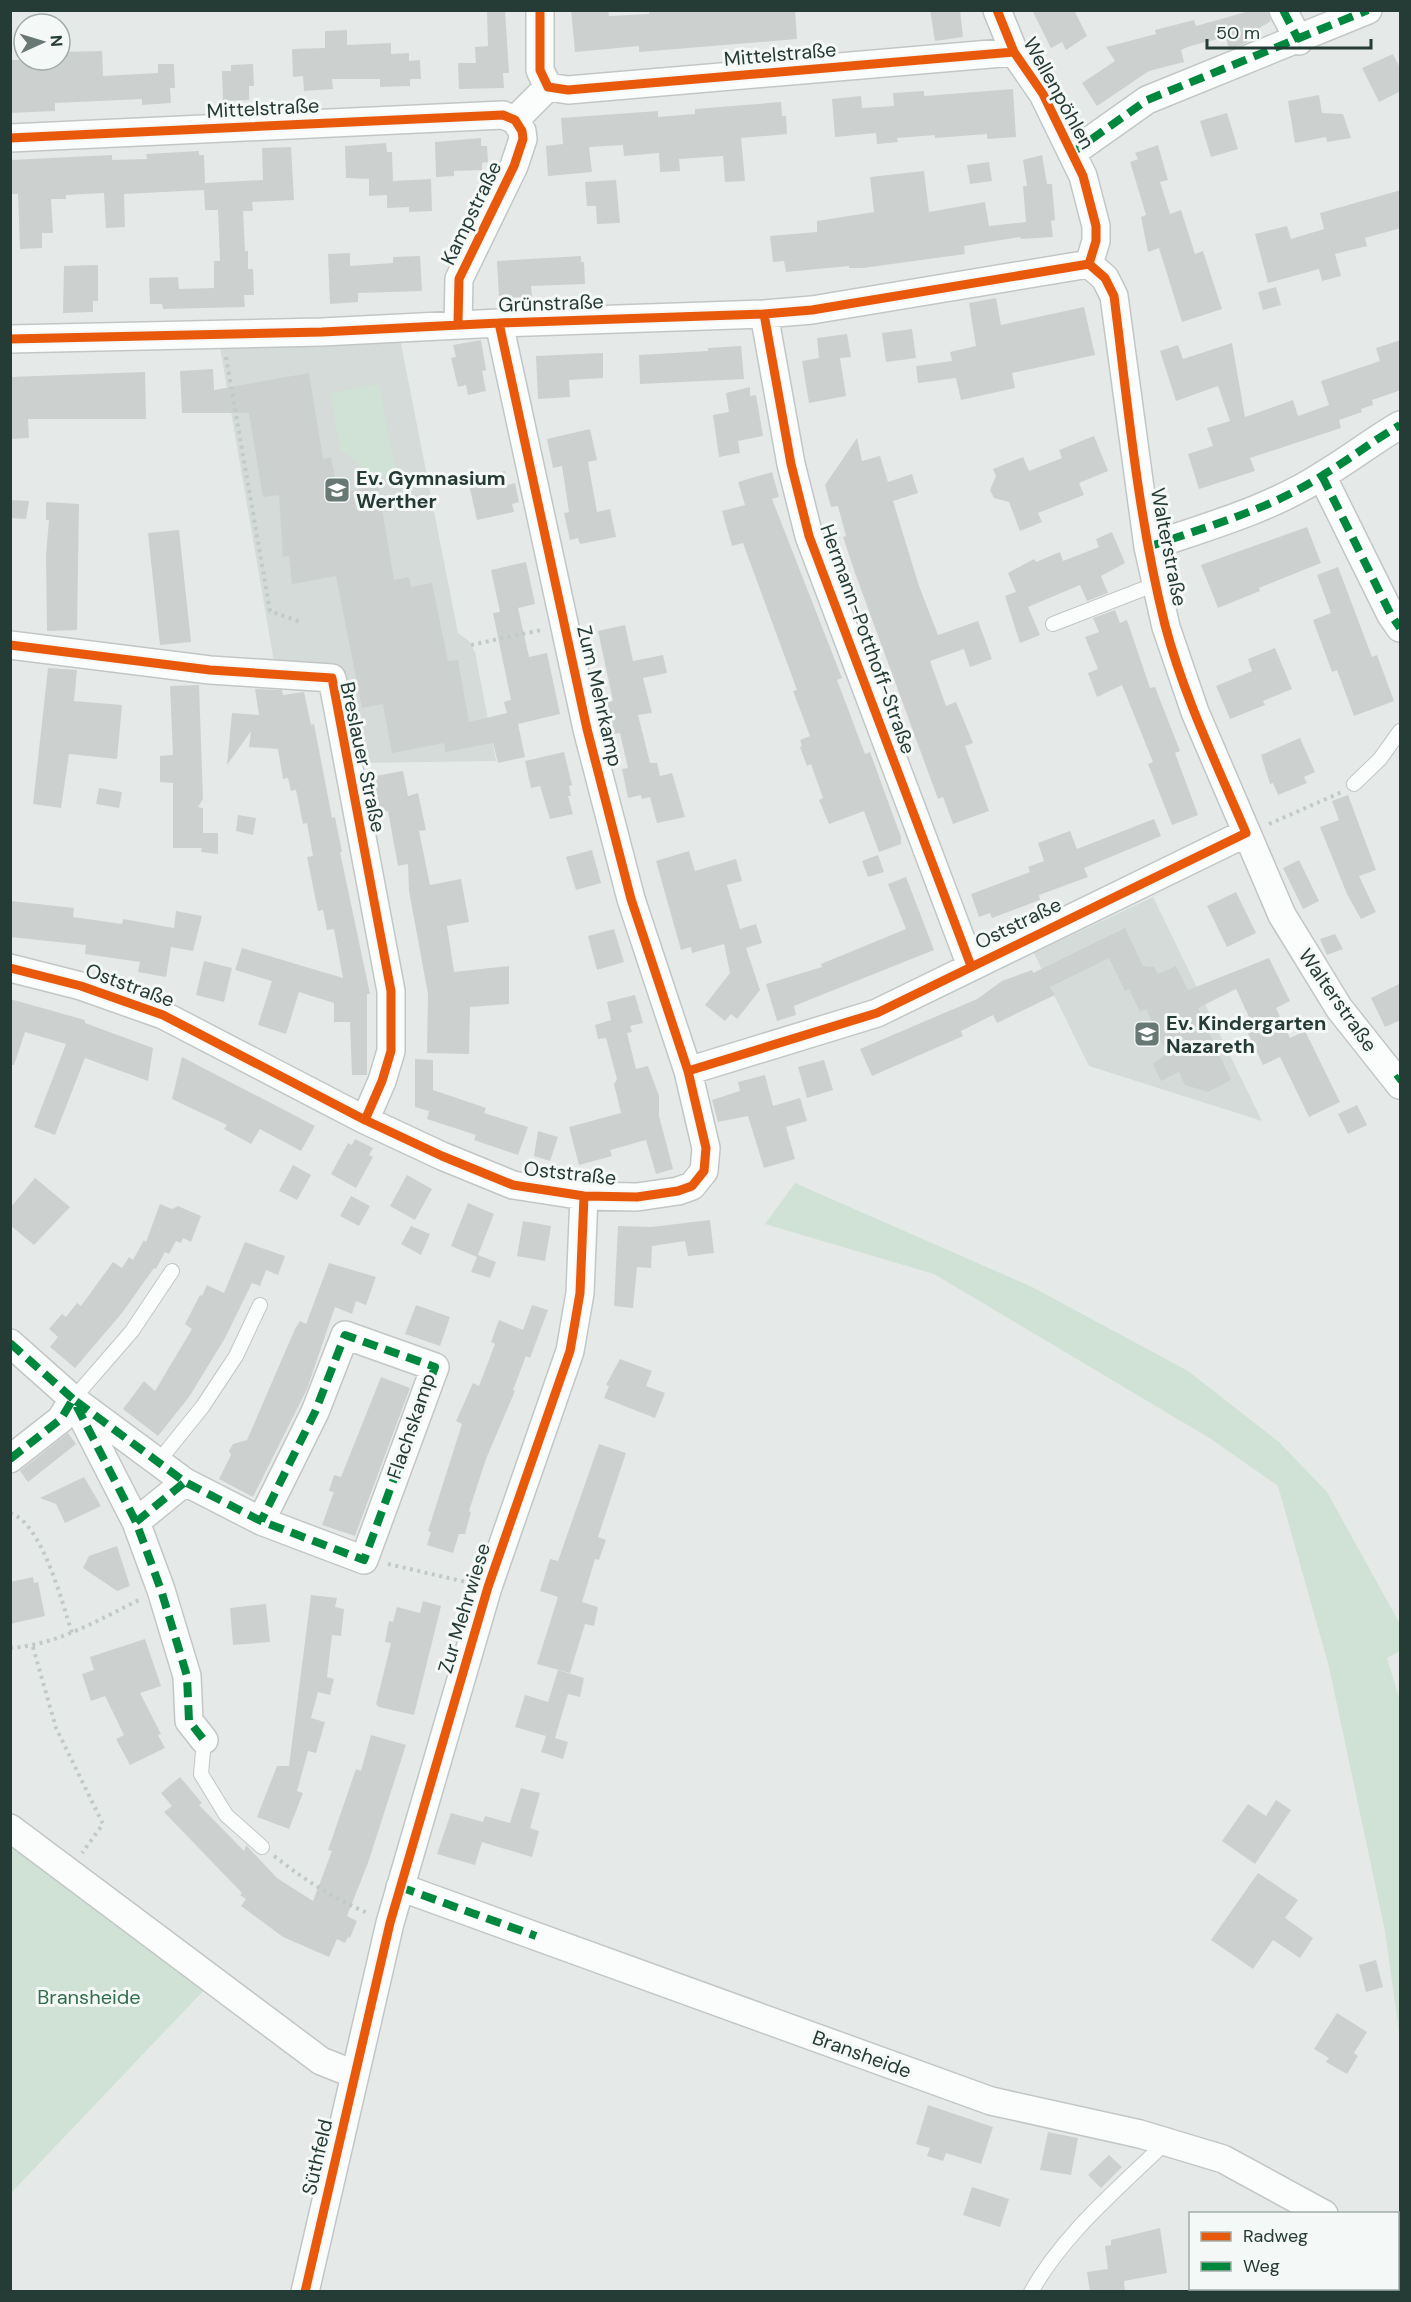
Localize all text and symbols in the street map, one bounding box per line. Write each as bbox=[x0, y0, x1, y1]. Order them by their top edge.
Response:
north arrow bbox=[12, 12, 72, 72]
scale bar bbox=[1207, 12, 1370, 50]
text: 50 m bbox=[1216, 21, 1260, 45]
street label: Wellenpöhlen bbox=[1017, 32, 1101, 154]
text: N bbox=[46, 34, 67, 48]
street label: Mittelstraße bbox=[723, 36, 837, 72]
street label: Mittelstraße bbox=[206, 92, 320, 124]
street label: Kampstraße bbox=[435, 157, 507, 269]
street label: Grünstraße bbox=[498, 288, 604, 318]
place label: Ev. Gymnasium Werther bbox=[356, 465, 506, 514]
school or university icon: Ev. Gymnasium Werther bbox=[322, 475, 352, 505]
street label: Walterstraße bbox=[1145, 486, 1193, 608]
street label: Hermann-Potthoff-Straße bbox=[814, 520, 922, 758]
street label: Zum Mehrkamp bbox=[571, 623, 629, 769]
street label: Breslauer Straße bbox=[334, 679, 392, 835]
street label: Oststraße bbox=[971, 891, 1065, 955]
street label: Walterstraße bbox=[1293, 943, 1383, 1057]
street label: Oststraße bbox=[82, 957, 178, 1013]
place label: Ev. Kindergarten Nazareth bbox=[1166, 1010, 1326, 1059]
school or university icon: Ev. Kindergarten Nazareth bbox=[1132, 1019, 1162, 1049]
street label: Oststraße bbox=[522, 1155, 618, 1191]
street label: Flachskamp bbox=[381, 1370, 441, 1482]
street label: Zur Mehrwiese bbox=[432, 1540, 496, 1676]
park label: Bransheide bbox=[37, 1984, 141, 2010]
street label: Bransheide bbox=[809, 2024, 915, 2084]
street label: Süthfeld bbox=[296, 2116, 338, 2198]
legend bbox=[1189, 2212, 1399, 2290]
text: Radweg bbox=[1243, 2224, 1308, 2248]
text: Weg bbox=[1243, 2254, 1280, 2278]

